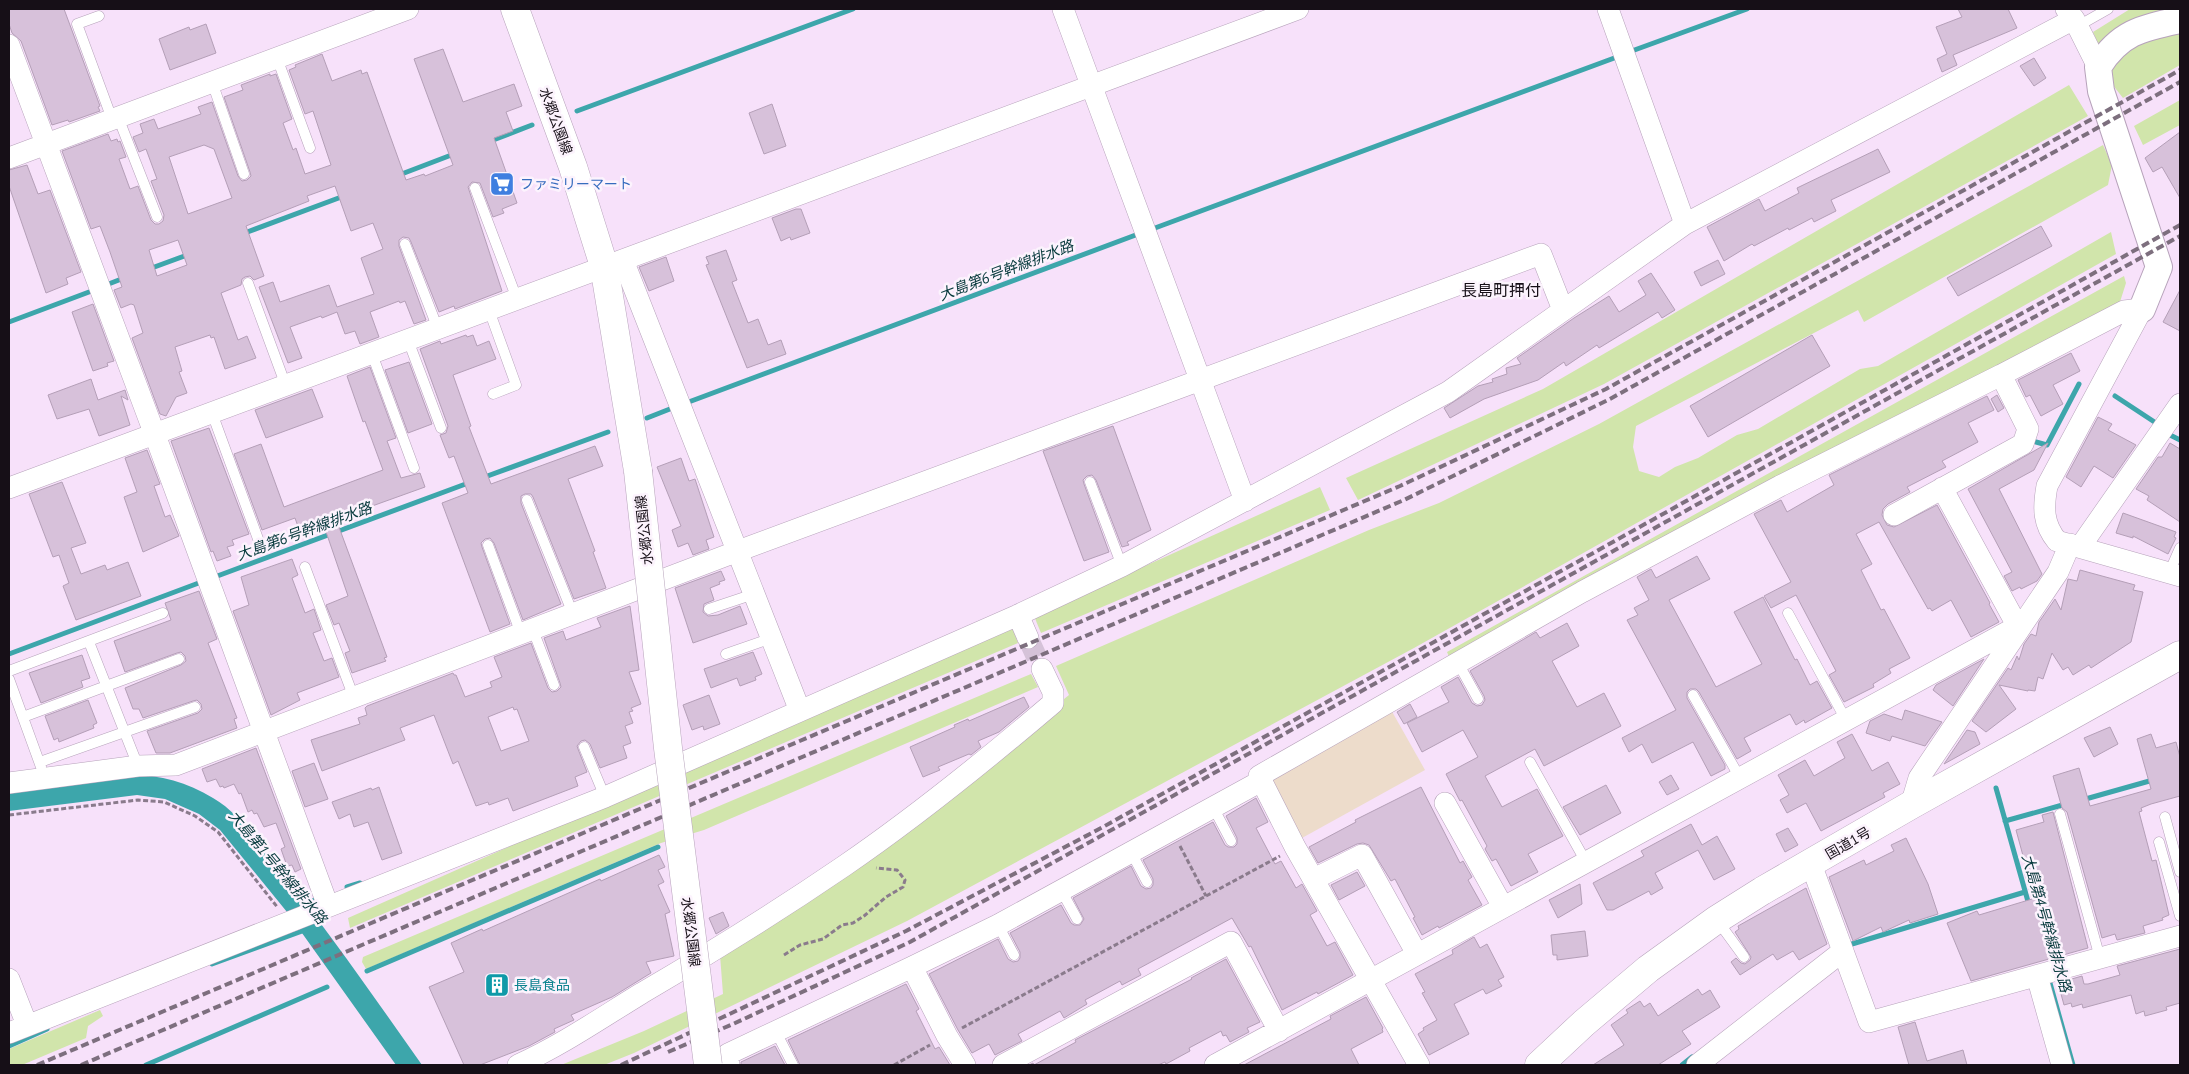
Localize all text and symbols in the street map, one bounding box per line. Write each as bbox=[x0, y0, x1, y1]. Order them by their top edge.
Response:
street label: 水郷公園線 bbox=[536, 85, 576, 157]
supermarket icon: ファミリーマート bbox=[489, 171, 515, 197]
place label: ファミリーマート bbox=[520, 175, 632, 193]
water label: 大島第6号幹線排水路 bbox=[936, 235, 1078, 304]
district label: 長島町押付 bbox=[1461, 280, 1541, 300]
street label: 水郷公園線 bbox=[631, 494, 657, 566]
water label: 大島第6号幹線排水路 bbox=[234, 497, 376, 564]
water label: 大島第1号幹線排水路 bbox=[225, 806, 332, 929]
street label: 国道1号 bbox=[1822, 823, 1874, 863]
water label: 大島第4号幹線排水路 bbox=[2018, 852, 2076, 996]
street label: 水郷公園線 bbox=[678, 896, 704, 968]
building icon: 長島食品 bbox=[484, 972, 510, 998]
place label: 長島食品 bbox=[514, 976, 570, 994]

